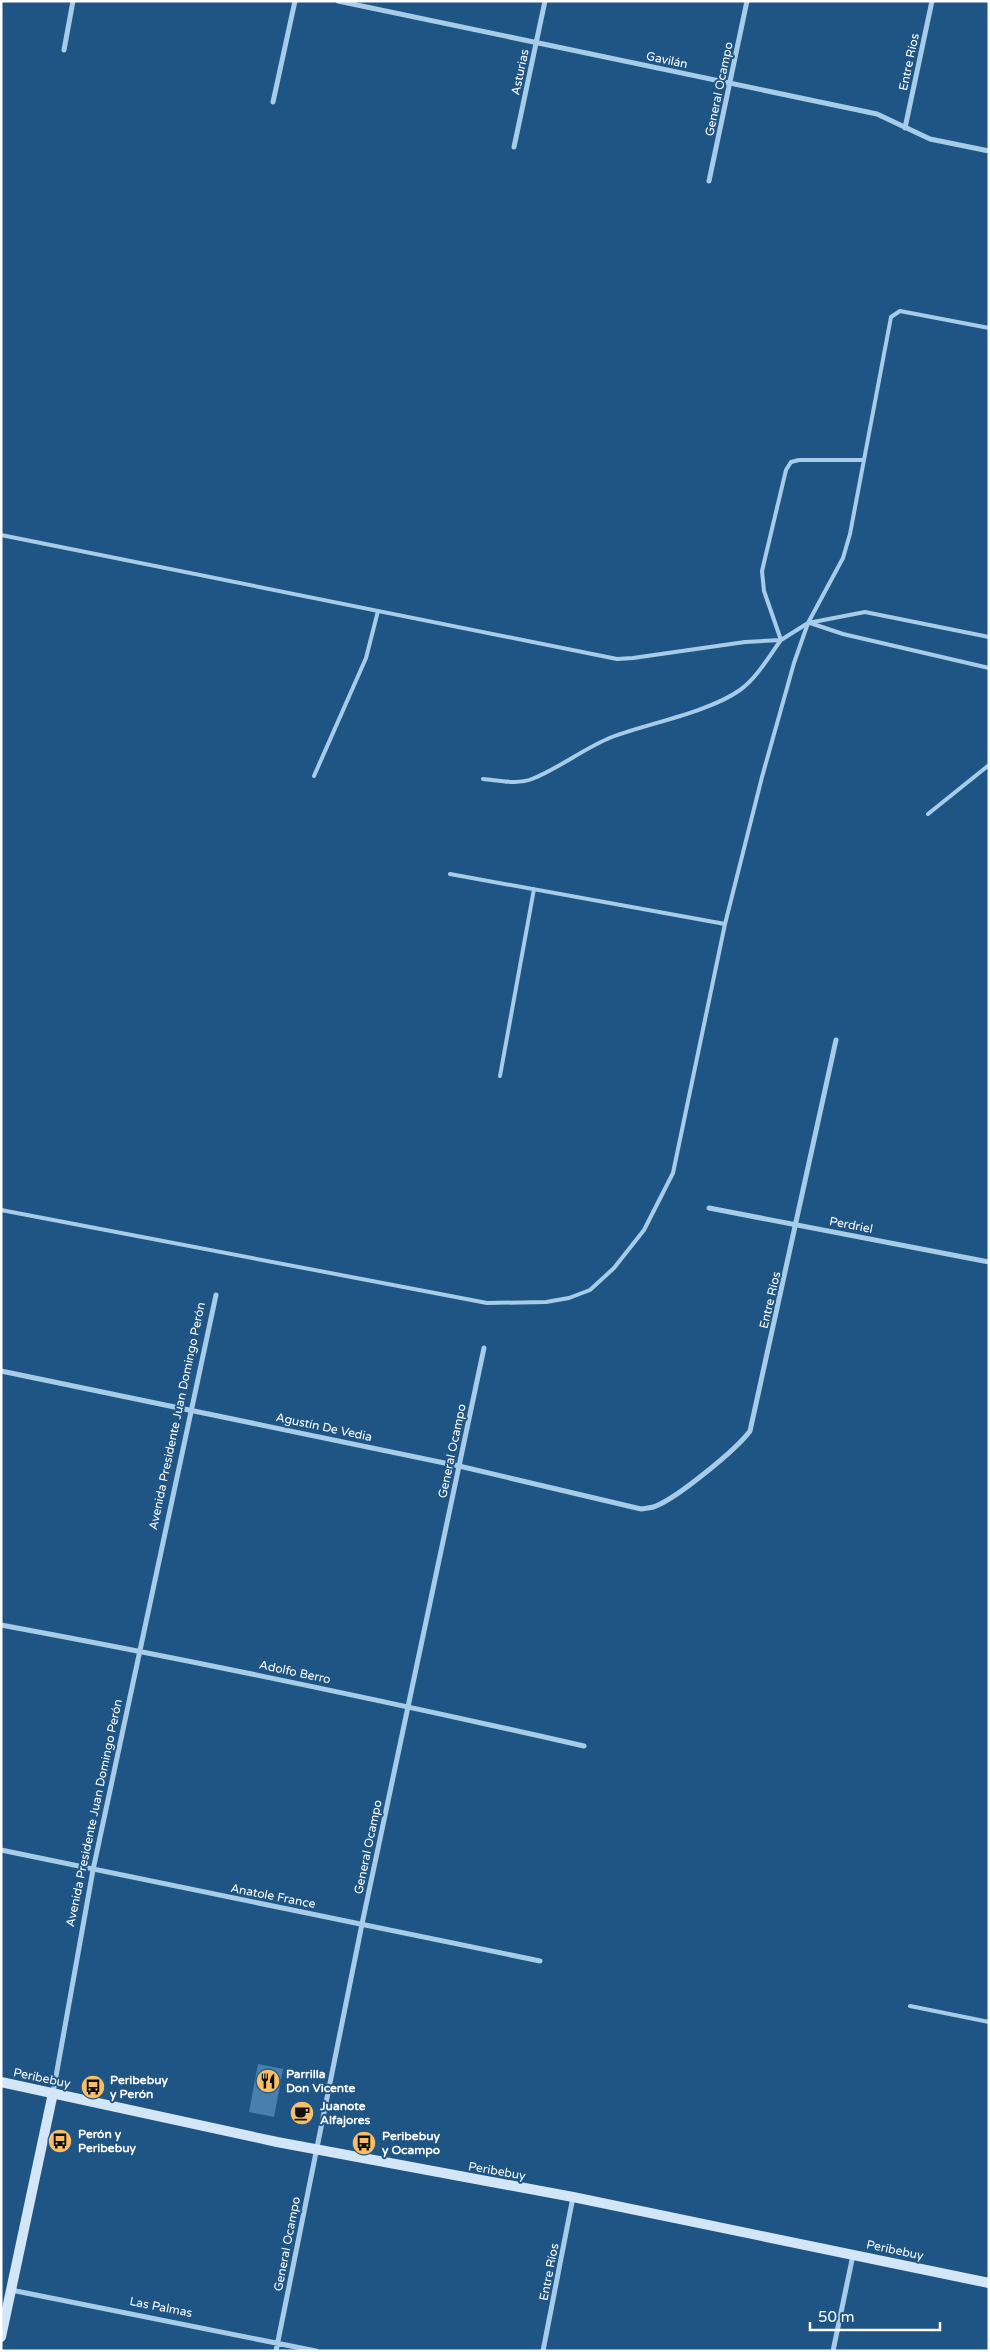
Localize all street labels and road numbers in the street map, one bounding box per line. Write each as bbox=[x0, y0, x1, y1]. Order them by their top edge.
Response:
street label: Entre Ríos bbox=[896, 32, 922, 92]
street label: General Ocampo bbox=[702, 41, 736, 137]
street label: Asturias bbox=[508, 48, 532, 96]
street label: Gavilán bbox=[645, 49, 689, 71]
street label: Perdriel bbox=[828, 1214, 874, 1236]
street label: Entre Ríos bbox=[757, 1270, 783, 1330]
street label: Avenida Presidente Juan Domingo Perón bbox=[146, 1301, 208, 1531]
street label: General Ocampo bbox=[435, 1403, 469, 1499]
street label: Agustín De Vedia bbox=[275, 1410, 373, 1444]
street label: Adolfo Berro bbox=[258, 1658, 332, 1686]
street label: Avenida Presidente Juan Domingo Perón bbox=[63, 1698, 125, 1928]
street label: General Ocampo bbox=[351, 1799, 385, 1895]
street label: Anatole France bbox=[229, 1881, 317, 1911]
street label: Peribebuy bbox=[12, 2065, 72, 2091]
street label: Peribebuy bbox=[467, 2159, 527, 2183]
street label: General Ocampo bbox=[271, 2196, 303, 2292]
street label: Peribebuy bbox=[865, 2237, 925, 2263]
street label: Entre Ríos bbox=[537, 2242, 561, 2302]
street label: Las Palmas bbox=[128, 2294, 194, 2320]

